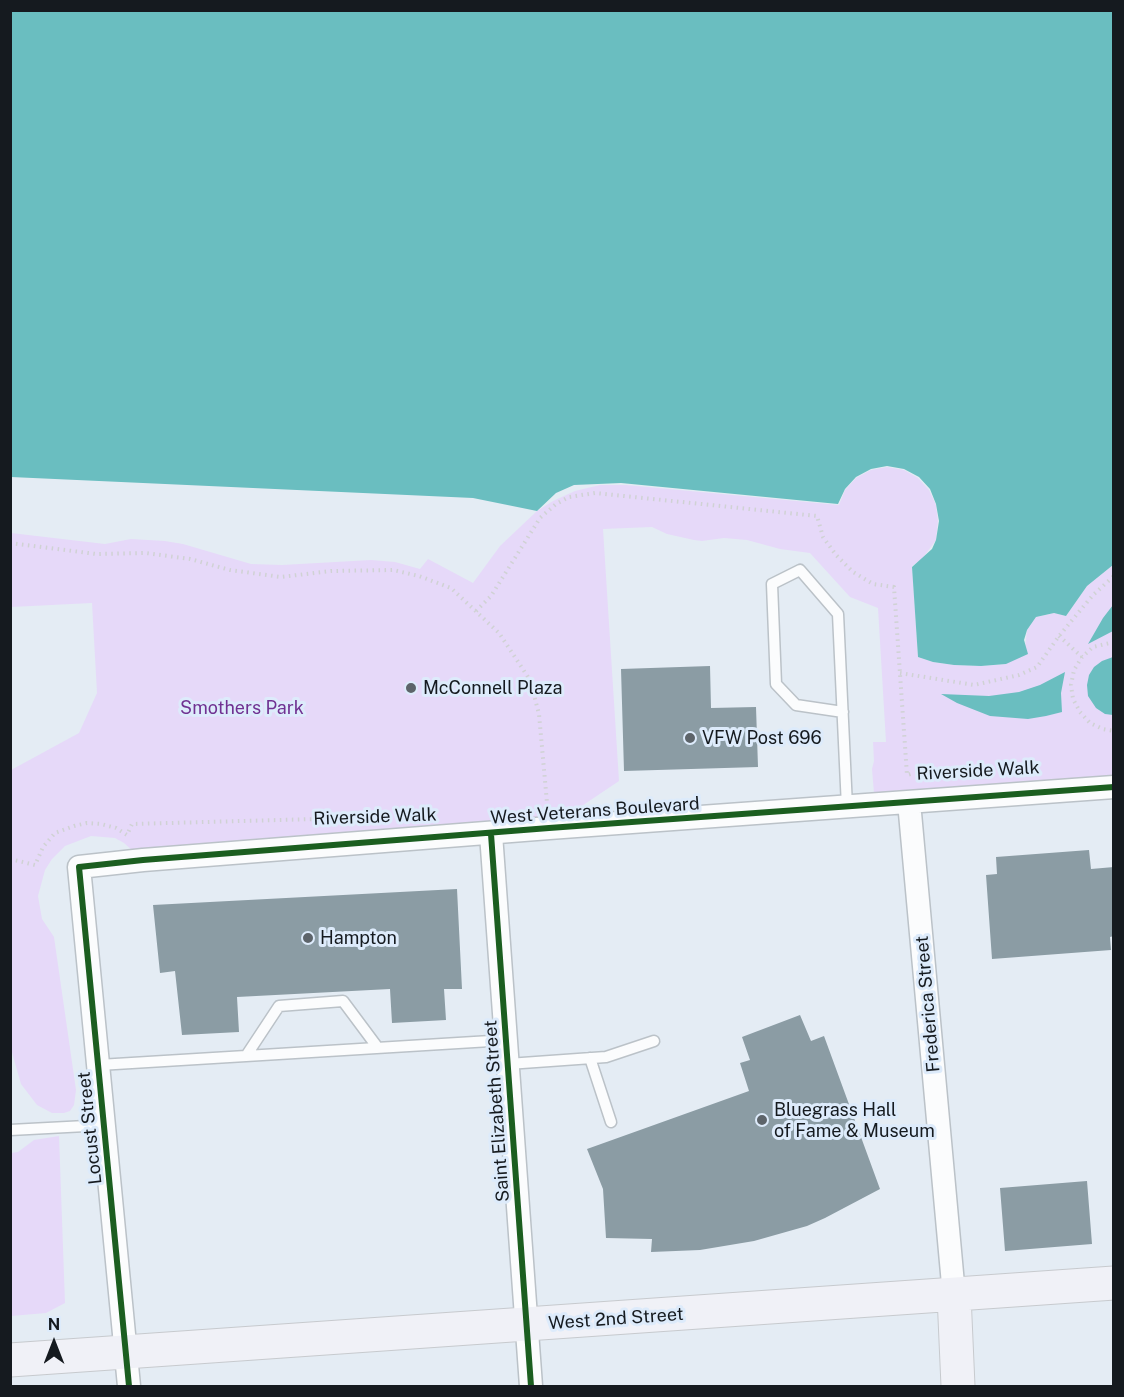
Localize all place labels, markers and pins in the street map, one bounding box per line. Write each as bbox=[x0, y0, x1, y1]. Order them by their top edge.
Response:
place label: McConnell Plaza bbox=[423, 677, 563, 699]
marker: McConnell Plaza bbox=[404, 681, 418, 695]
place label: VFW Post 696 bbox=[702, 727, 822, 749]
marker: VFW Post 696 bbox=[683, 731, 697, 745]
place label: Hampton bbox=[320, 927, 397, 949]
marker: Hampton bbox=[301, 931, 315, 945]
place label: Bluegrass Hall of Fame & Museum bbox=[774, 1099, 935, 1142]
marker: Bluegrass Hall of Fame & Museum bbox=[755, 1113, 769, 1127]

